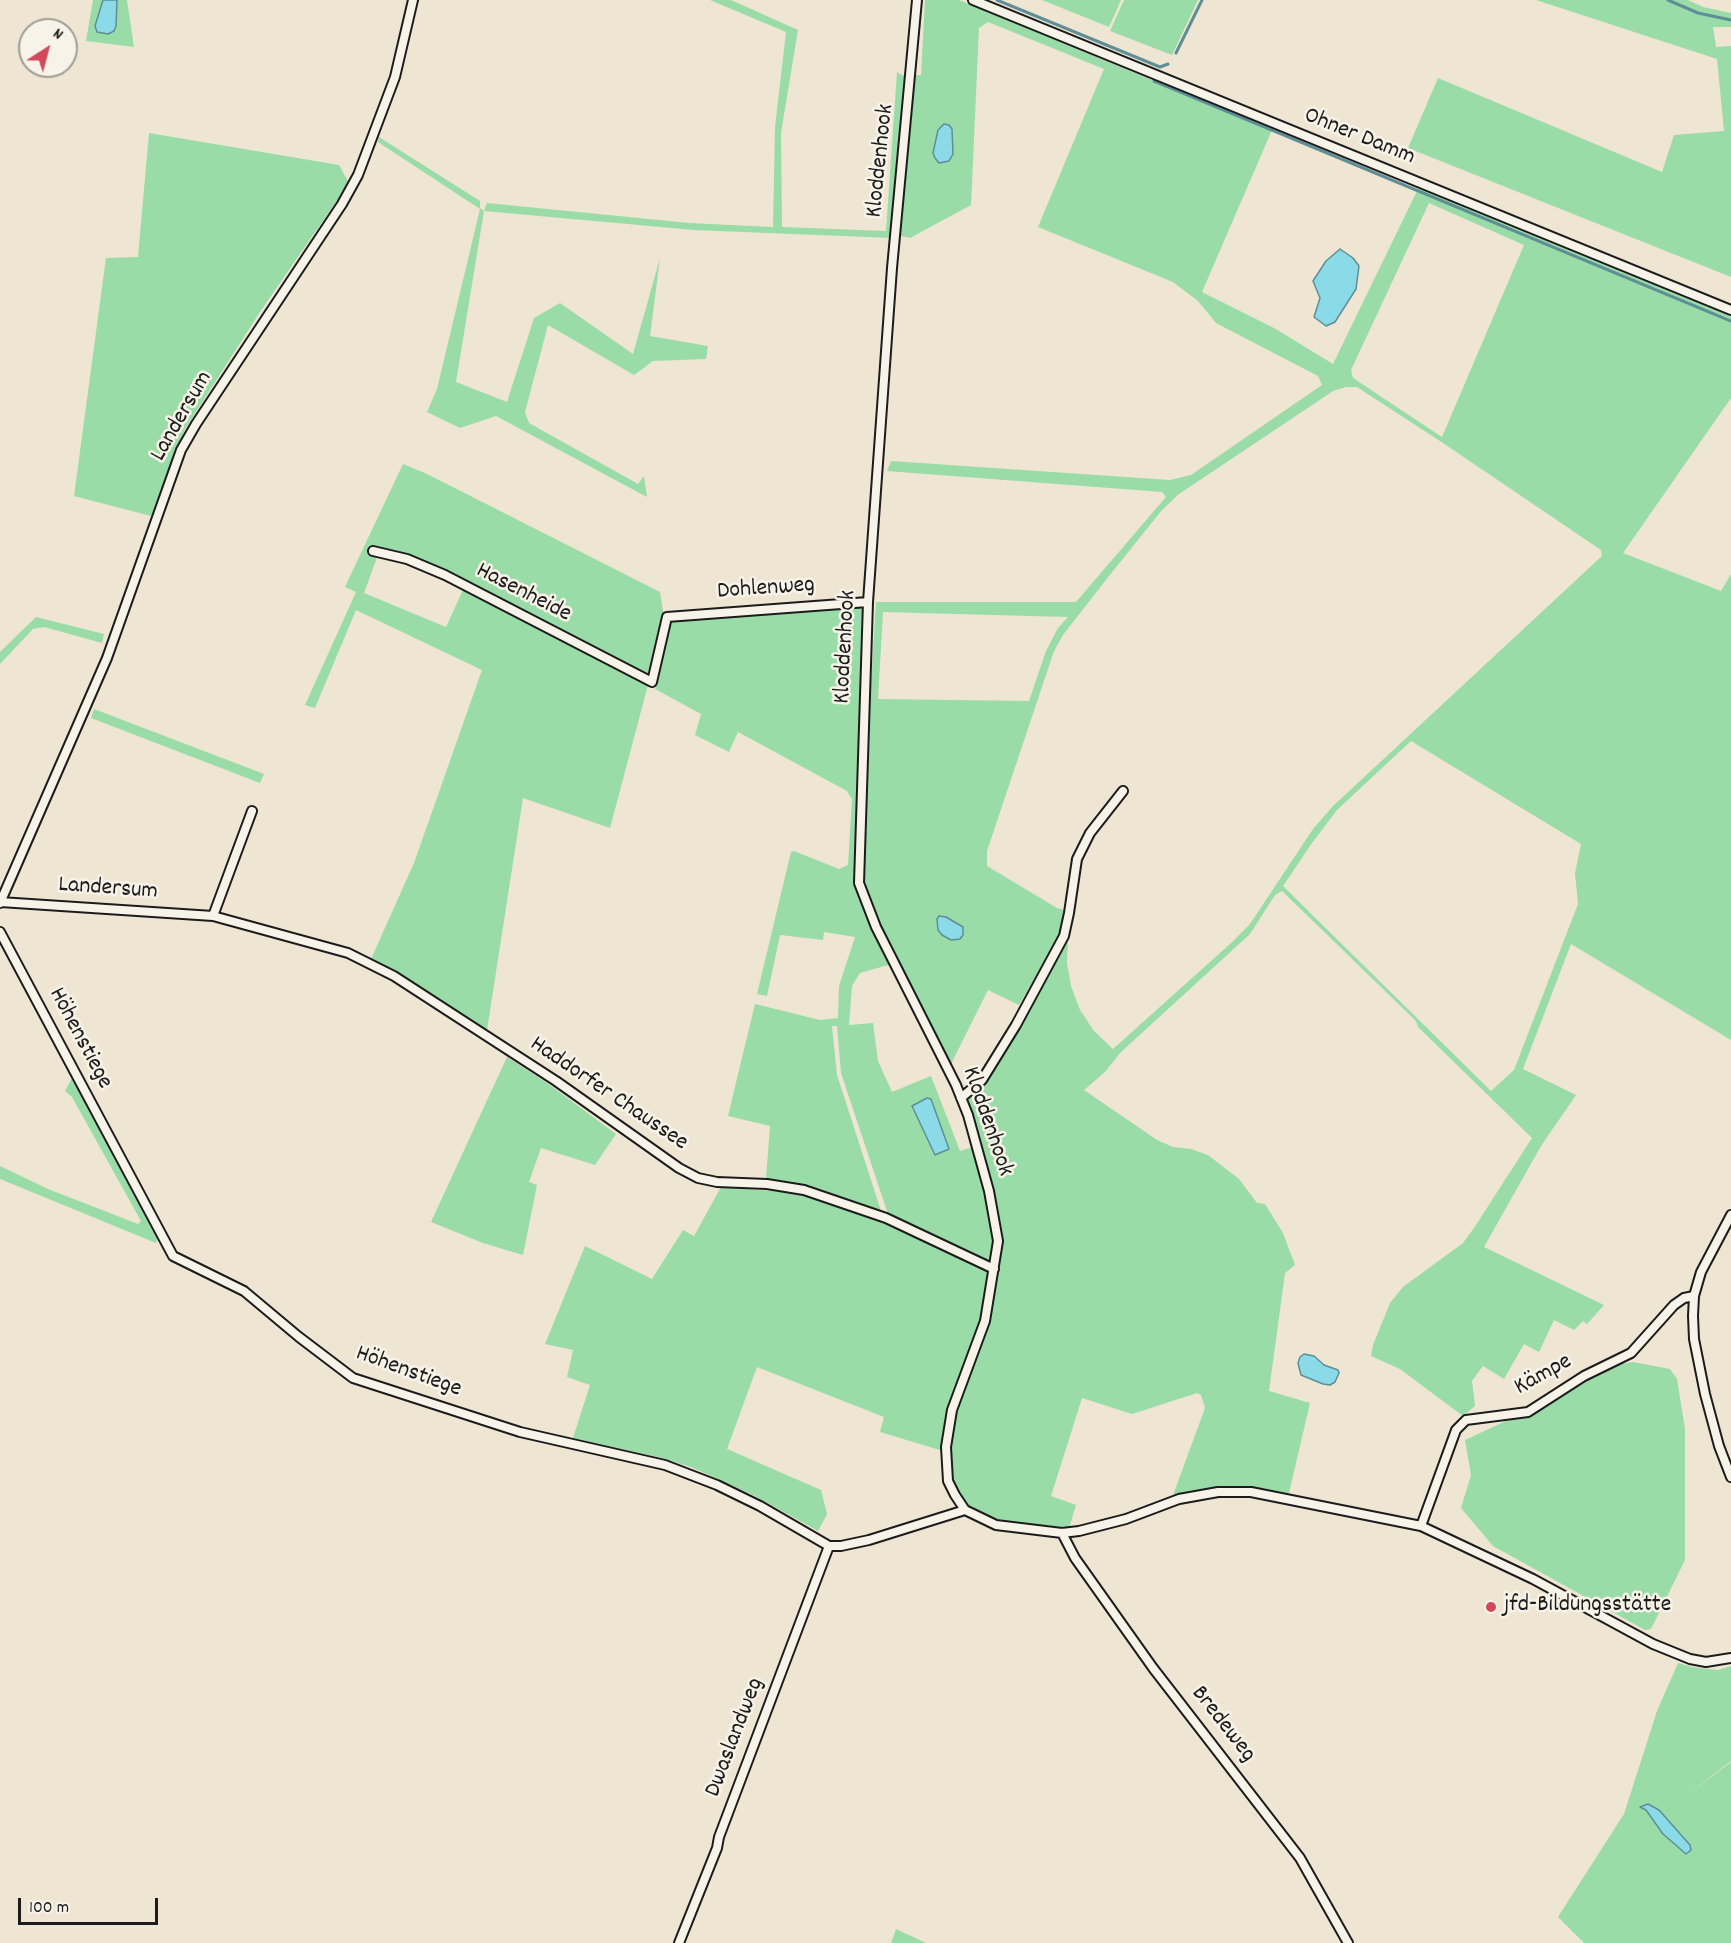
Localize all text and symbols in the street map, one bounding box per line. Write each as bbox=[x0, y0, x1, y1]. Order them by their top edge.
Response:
north arrow bbox=[18, 18, 78, 78]
text: N bbox=[48, 23, 68, 46]
street label: Kloddenhook bbox=[862, 103, 902, 219]
street label: Ohner Damm bbox=[1299, 103, 1419, 173]
street label: Landersum bbox=[146, 367, 220, 467]
street label: Hasenheide bbox=[471, 558, 575, 630]
street label: Dohlenweg bbox=[716, 572, 816, 608]
street label: Kloddenhook bbox=[830, 589, 864, 705]
street label: Landersum bbox=[57, 872, 159, 908]
street label: Höhenstiege bbox=[40, 983, 118, 1095]
street label: Haddorfer Chaussee bbox=[523, 1031, 693, 1159]
street label: Kloddenhook bbox=[954, 1063, 1018, 1181]
street label: Höhenstiege bbox=[351, 1341, 465, 1405]
street label: Kämpe bbox=[1510, 1349, 1578, 1403]
place label: jfd-Bildungsstätte bbox=[1503, 1593, 1671, 1621]
marker: jfd-Bildungsstätte bbox=[1484, 1600, 1498, 1614]
street label: Dwaslandweg bbox=[700, 1674, 772, 1802]
street label: Bredeweg bbox=[1183, 1681, 1261, 1769]
scale bar bbox=[21, 1886, 160, 1924]
text: 100 m bbox=[29, 1896, 69, 1921]

